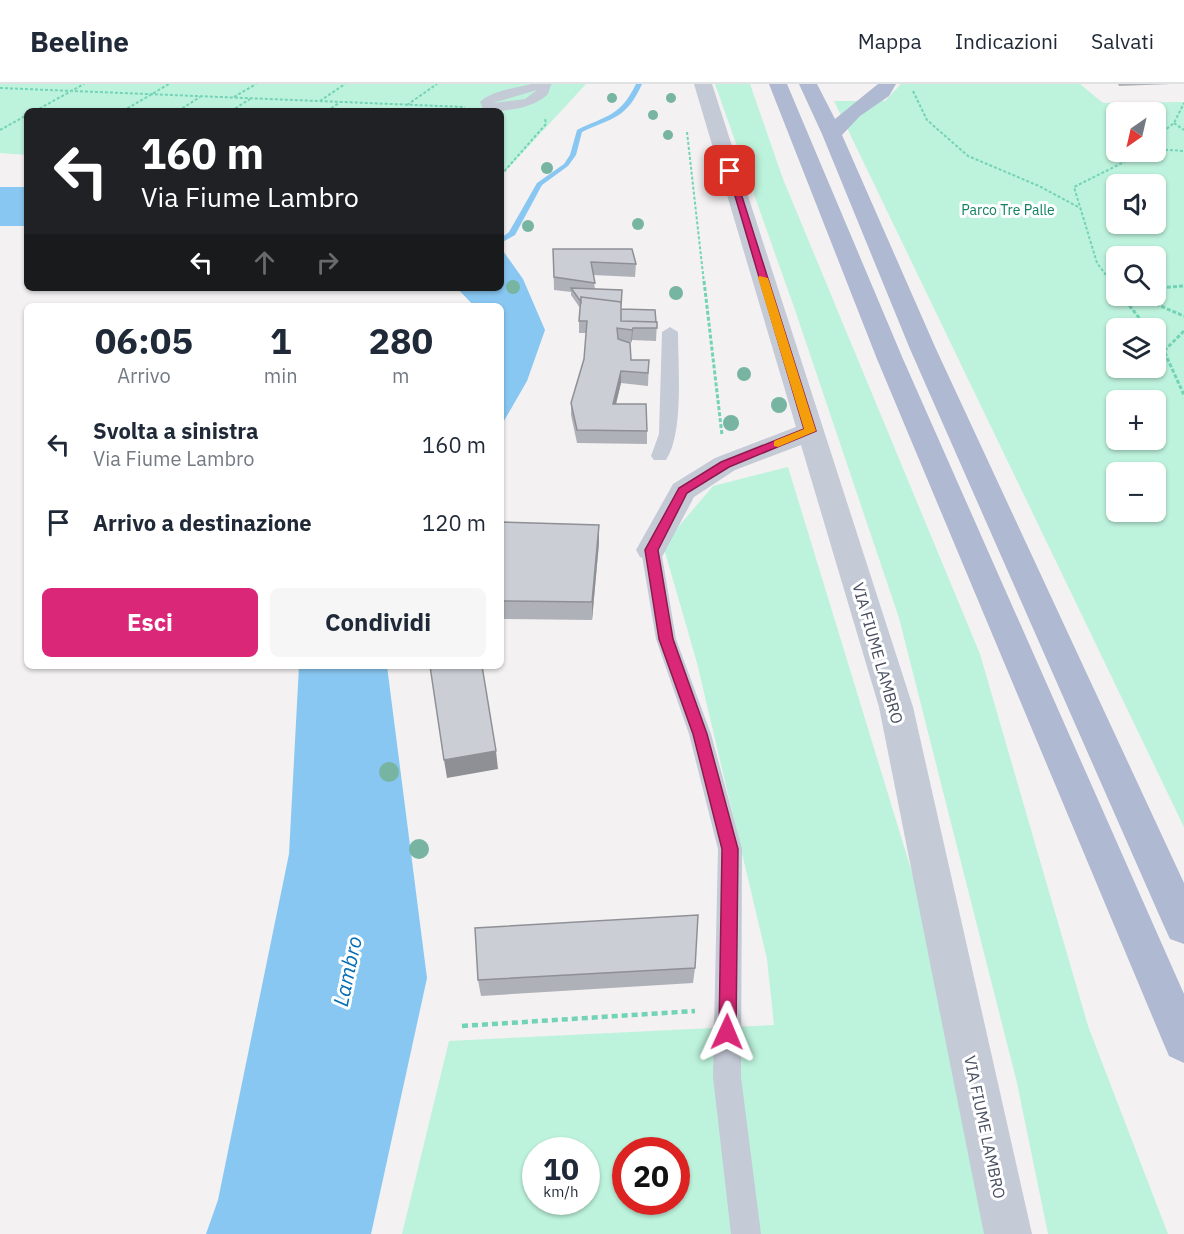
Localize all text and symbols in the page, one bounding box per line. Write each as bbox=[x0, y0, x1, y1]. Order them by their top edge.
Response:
text: Beeline bbox=[30, 23, 129, 60]
text: Mappa bbox=[858, 27, 922, 55]
text: Indicazioni bbox=[955, 27, 1058, 55]
text: Salvati bbox=[1091, 27, 1154, 55]
north arrow bbox=[1106, 102, 1166, 162]
map controls bbox=[1106, 102, 1166, 522]
text: 160 m bbox=[141, 126, 264, 181]
icon: left bbox=[42, 132, 120, 210]
pin bbox=[704, 145, 755, 196]
icon: arrive bbox=[713, 154, 746, 187]
button: sound bbox=[1106, 174, 1166, 234]
text: Via Fiume Lambro bbox=[141, 179, 359, 214]
park label: Parco Tre Palle bbox=[961, 201, 1055, 219]
icon: left bbox=[185, 246, 218, 279]
icon: ahead bbox=[248, 246, 281, 279]
icon: right bbox=[311, 246, 344, 279]
button: search bbox=[1106, 246, 1166, 306]
text: 06:05 bbox=[95, 317, 193, 364]
text: 1 bbox=[270, 317, 292, 364]
text: 280 bbox=[368, 317, 433, 364]
button: layers bbox=[1106, 318, 1166, 378]
text: Arrivo bbox=[117, 362, 171, 389]
text: min bbox=[264, 362, 298, 389]
text: m bbox=[392, 362, 410, 389]
button: + bbox=[1106, 390, 1166, 450]
text: Svolta a sinistra bbox=[93, 416, 258, 445]
icon: left bbox=[42, 428, 75, 461]
text: 160 m bbox=[422, 430, 486, 459]
text: Via Fiume Lambro bbox=[93, 445, 254, 472]
button: − bbox=[1106, 462, 1166, 522]
icon: arrive bbox=[42, 506, 75, 539]
text: Arrivo a destinazione bbox=[93, 508, 312, 537]
text: 120 m bbox=[422, 508, 486, 537]
street label: VIA FIUME LAMBRO bbox=[848, 580, 908, 726]
button: Esci bbox=[42, 588, 258, 657]
button: Condividi bbox=[270, 588, 486, 657]
water label: Lambro bbox=[326, 933, 368, 1009]
position arrow bbox=[695, 1000, 759, 1064]
street label: VIA FIUME LAMBRO bbox=[960, 1054, 1010, 1200]
speed limit sign: 20 bbox=[612, 1137, 690, 1215]
text: 10 bbox=[543, 1149, 579, 1188]
text: km/h bbox=[543, 1182, 579, 1201]

